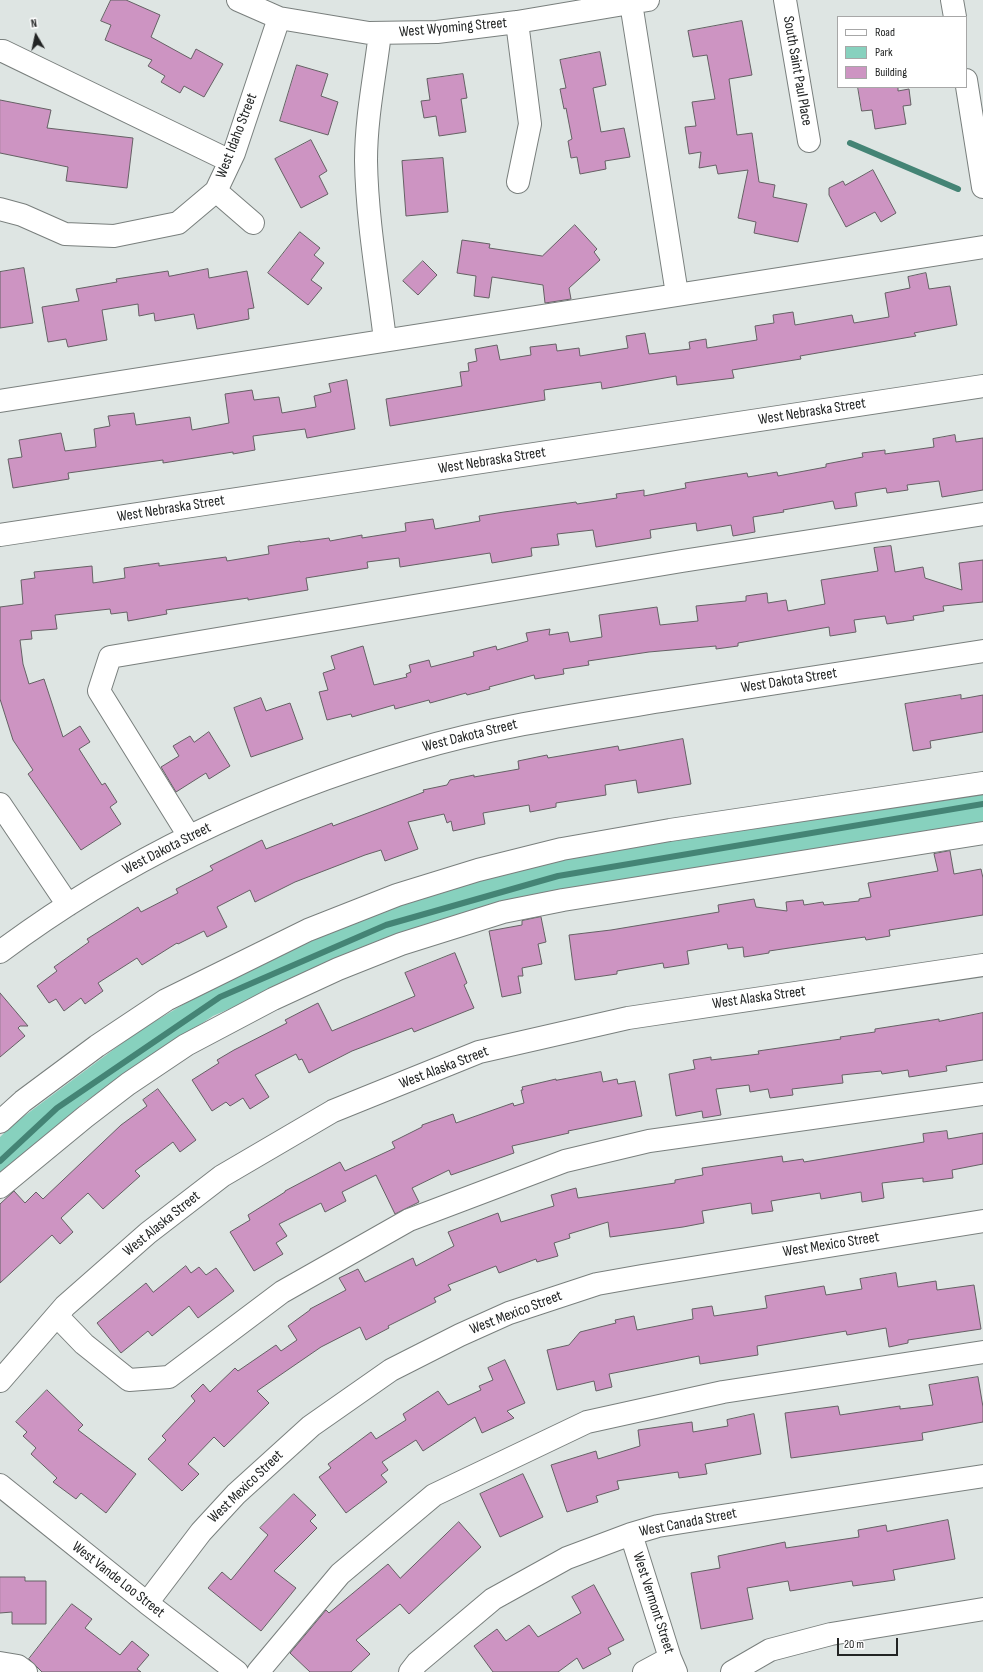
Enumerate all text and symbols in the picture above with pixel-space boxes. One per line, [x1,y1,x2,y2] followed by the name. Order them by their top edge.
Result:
[398,14,508,42] street label: West Wyoming Street
[779,15,815,127] street label: South Saint Paul Place
[16,16,56,56] north arrow
[837,16,967,88] legend
[30,17,38,31] text: N
[875,25,895,40] text: Road
[875,45,893,60] text: Park
[875,65,907,80] text: Building
[213,91,261,181] street label: West Idaho Street
[757,395,867,429] street label: West Nebraska Street
[437,444,547,478] street label: West Nebraska Street
[116,492,226,526] street label: West Nebraska Street
[740,665,838,697] street label: West Dakota Street
[421,716,519,756] street label: West Dakota Street
[120,819,214,879] street label: West Dakota Street
[711,983,807,1013] street label: West Alaska Street
[397,1043,491,1093] street label: West Alaska Street
[120,1187,204,1261] street label: West Alaska Street
[782,1228,880,1262] street label: West Mexico Street
[467,1287,565,1339] street label: West Mexico Street
[205,1447,287,1527] street label: West Mexico Street
[638,1505,738,1541] street label: West Canada Street
[68,1538,168,1622] street label: West Vande Loo Street
[628,1550,678,1656] street label: West Vermont Street
[839,1630,900,1656] scale bar
[844,1637,864,1652] text: 20 m

